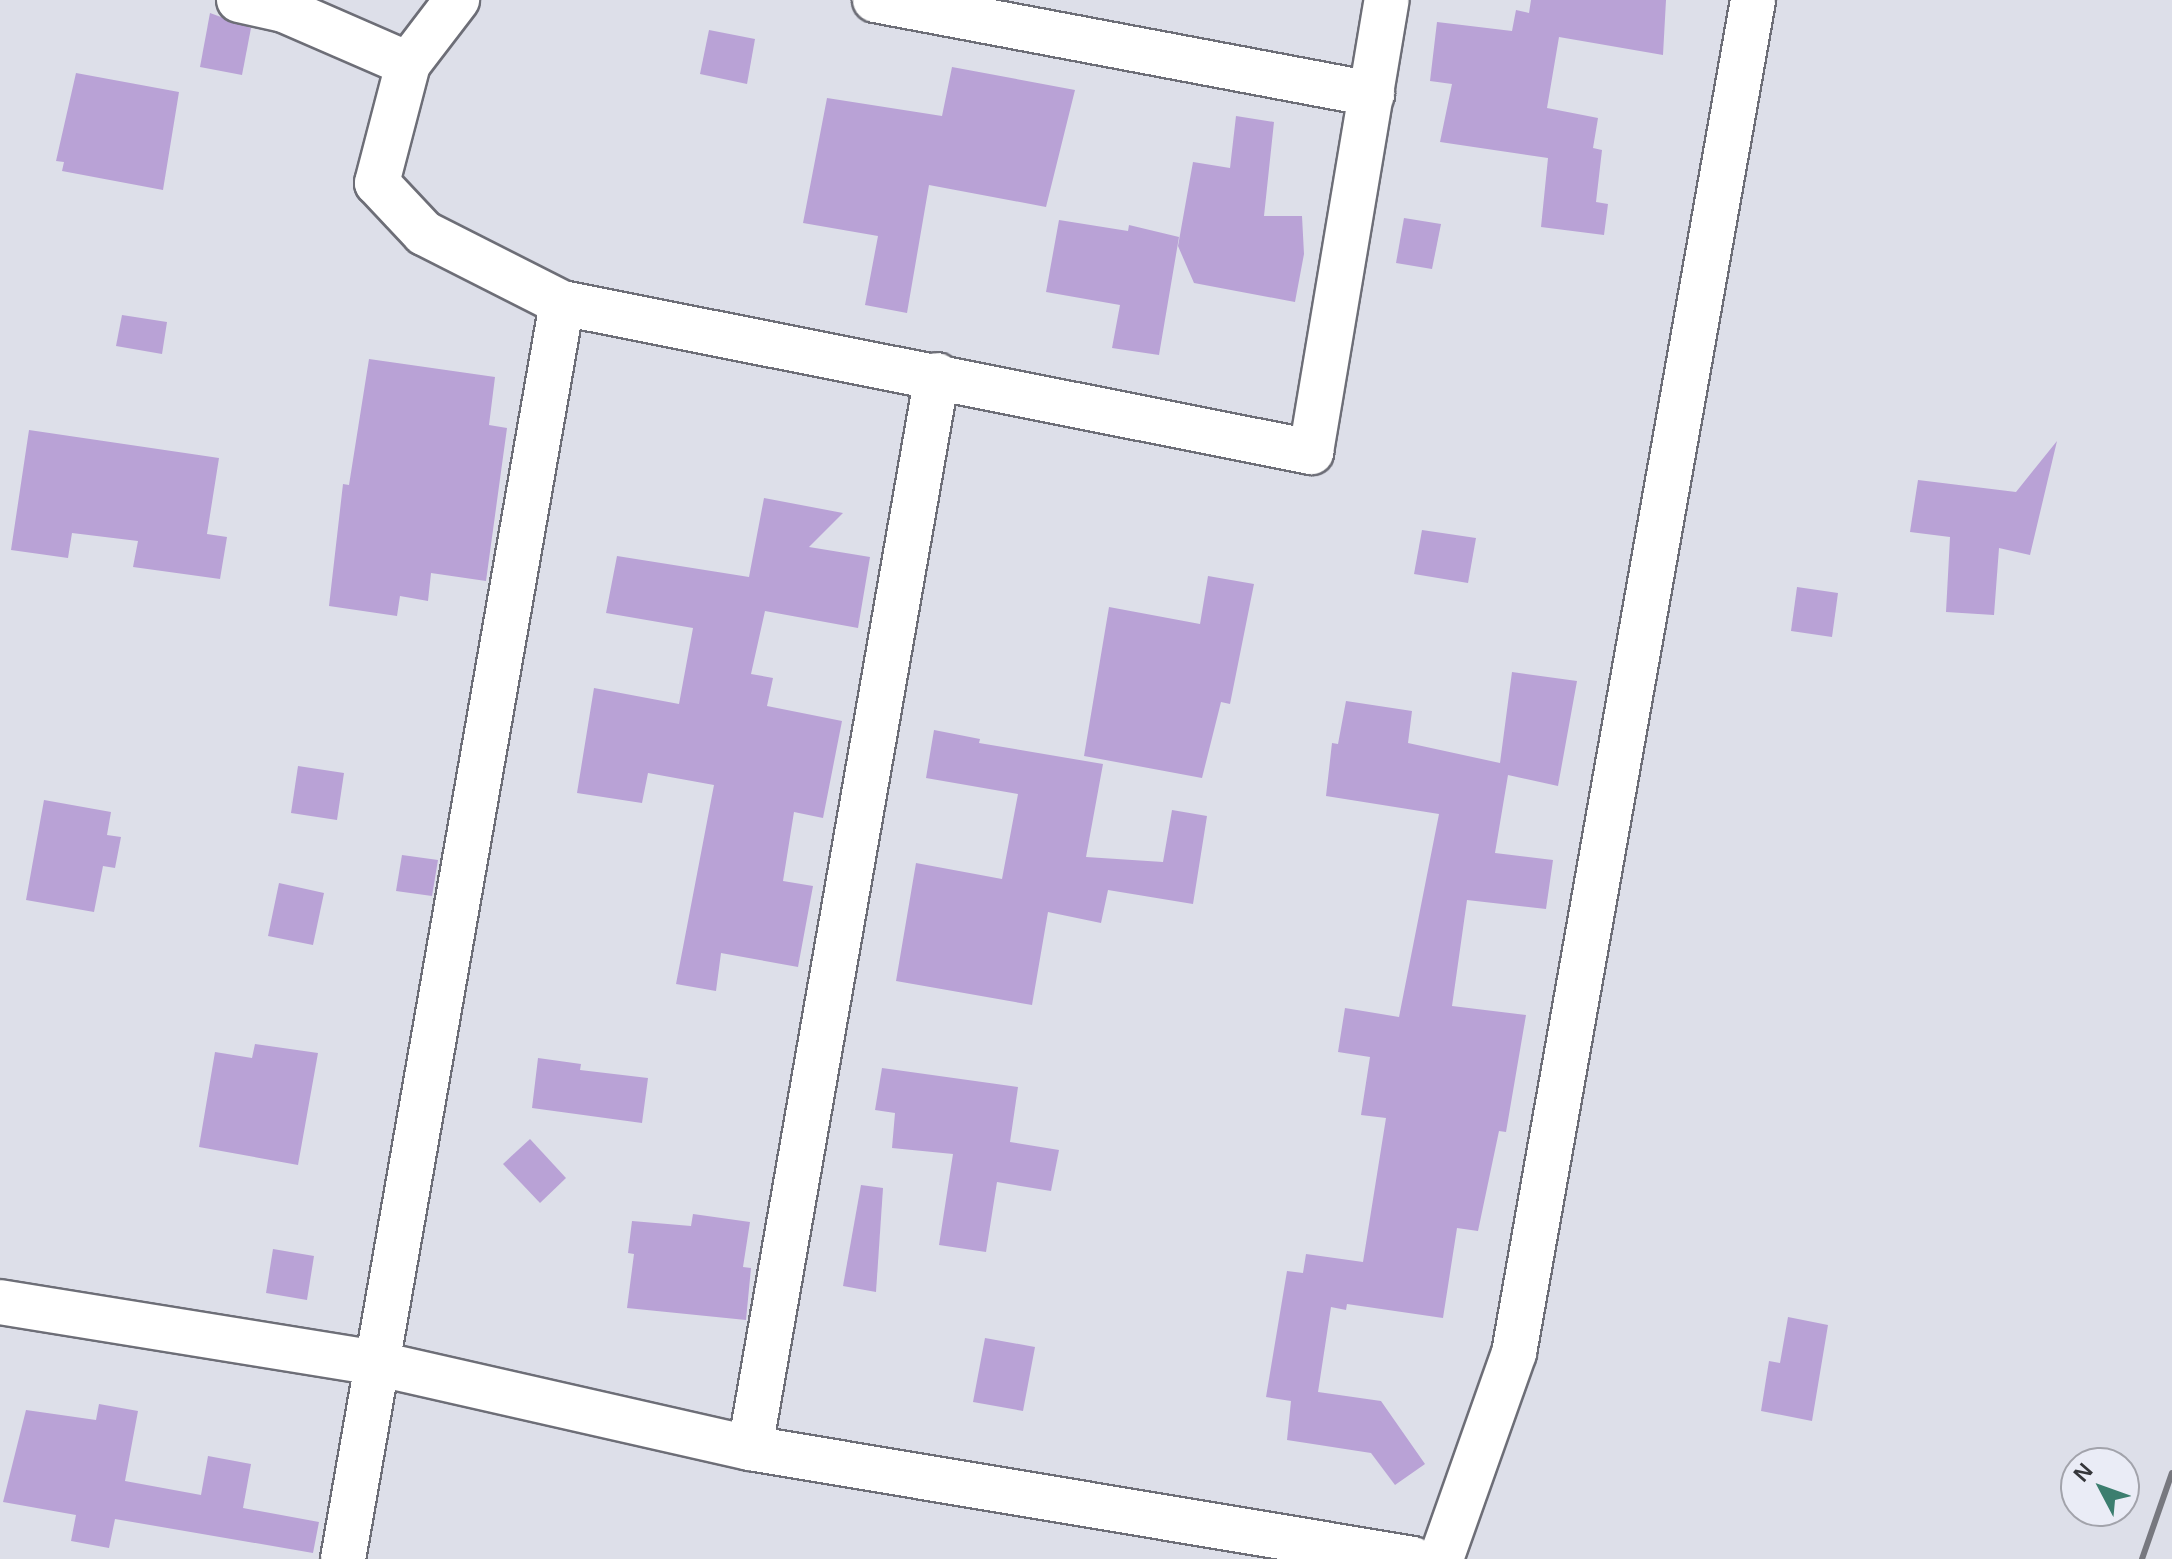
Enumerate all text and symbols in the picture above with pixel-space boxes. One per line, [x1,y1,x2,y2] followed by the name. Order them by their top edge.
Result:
[2060,1447,2140,1527] north arrow
[2068,1458,2098,1486] text: N

